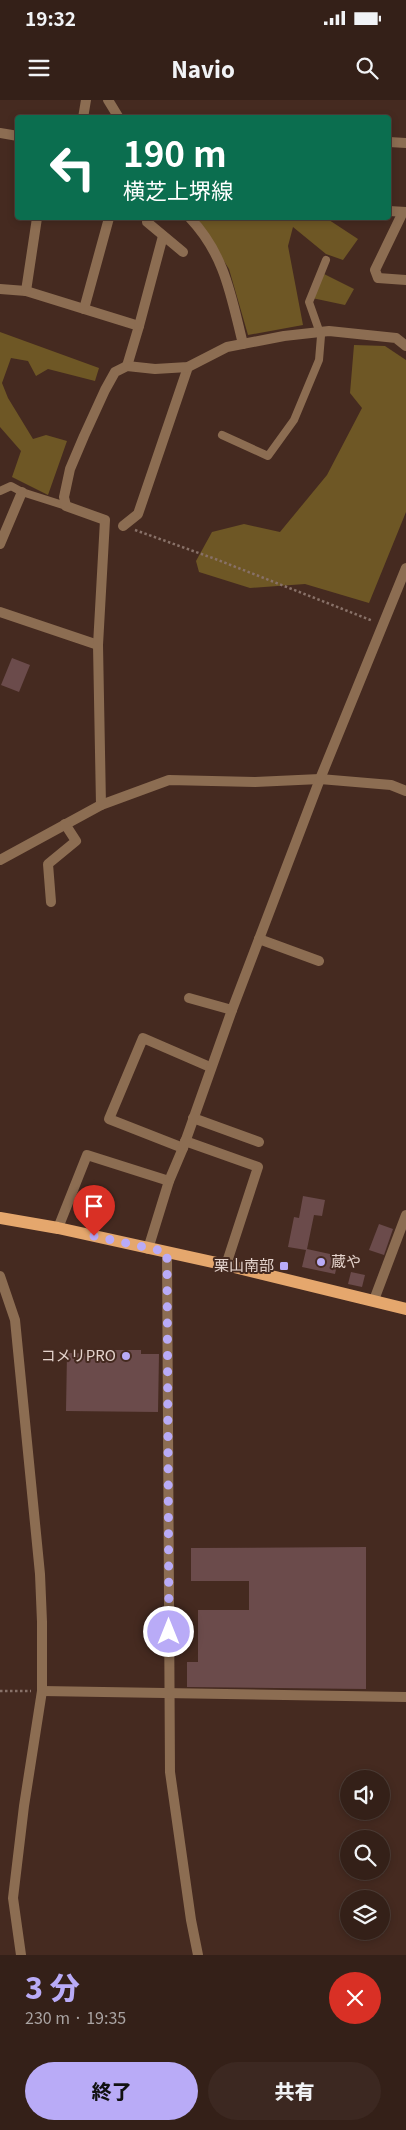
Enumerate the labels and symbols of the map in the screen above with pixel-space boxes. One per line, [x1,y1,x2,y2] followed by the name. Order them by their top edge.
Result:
[73,1185,115,1236] pin
[331,1250,361,1271] place label: 蔵や
[214,1254,274,1275] place label: 栗山南部
[315,1256,327,1268] marker: 蔵や
[278,1260,290,1272] marker: 栗山南部
[41,1344,116,1365] place label: コメリPRO
[120,1350,132,1362] marker: コメリPRO
[142,1605,194,1657] position arrow

